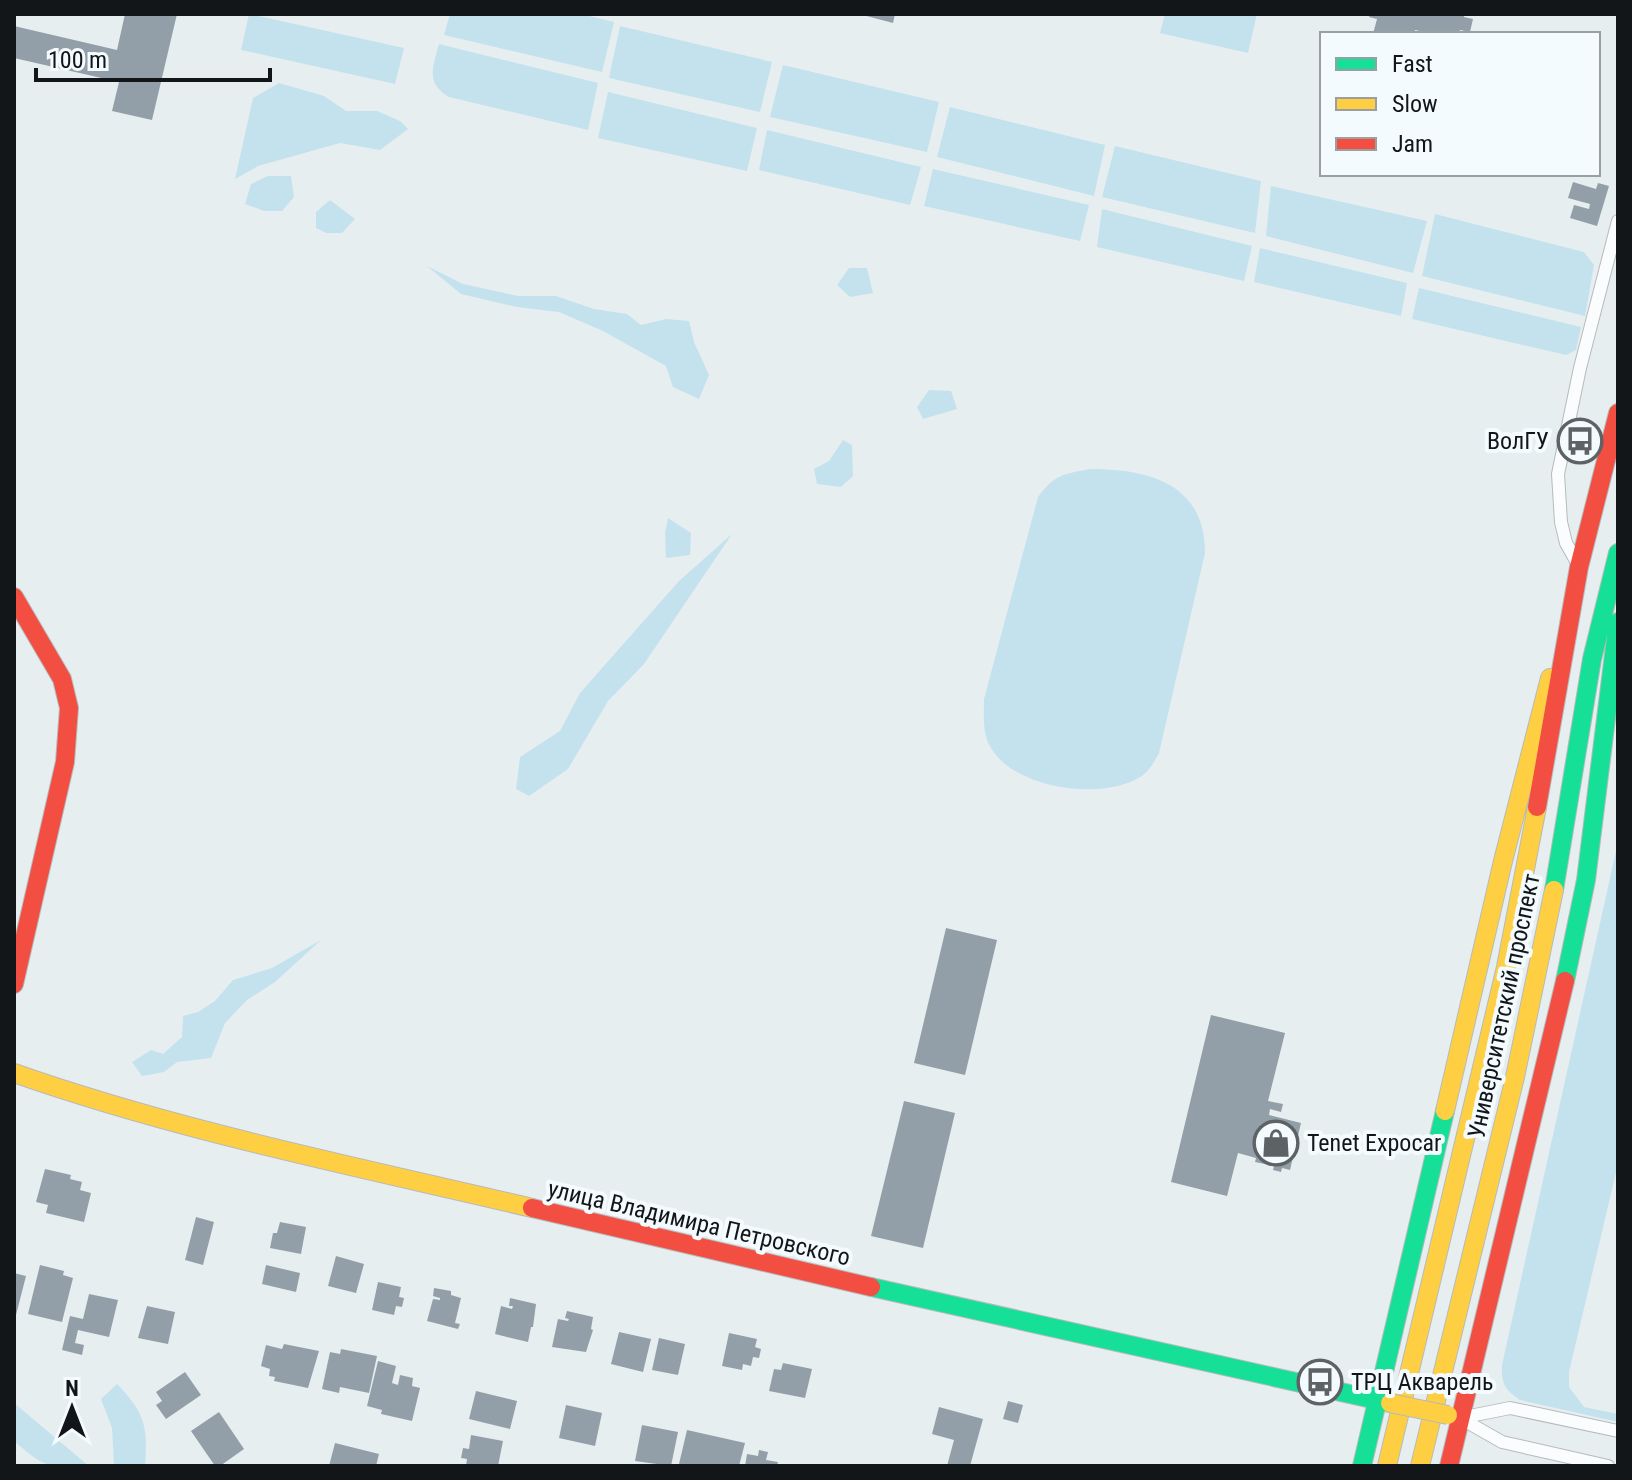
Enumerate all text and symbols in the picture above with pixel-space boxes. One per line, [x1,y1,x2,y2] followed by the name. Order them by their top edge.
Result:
[36,32,270,82] scale bar
[1320,32,1600,176] legend
[48,46,107,74] text: 100 m
[1392,50,1433,78] text: Fast
[1392,90,1438,118] text: Slow
[1392,130,1433,158] text: Jam
[1556,417,1604,465] bus stop icon: ВолГУ
[1487,427,1549,455] place label: ВолГУ
[1462,871,1546,1141] street label: Университетский проспект
[1252,1119,1300,1167] shop icon: Tenet Expocar
[1307,1129,1441,1157] place label: Tenet Expocar
[545,1175,853,1271] street label: улица Владимира Петровского
[1296,1358,1344,1406] bus stop icon: ТРЦ Акварель
[32,1368,112,1448] north arrow
[1351,1368,1493,1396] place label: ТРЦ Акварель
[65,1376,79,1401] text: N

